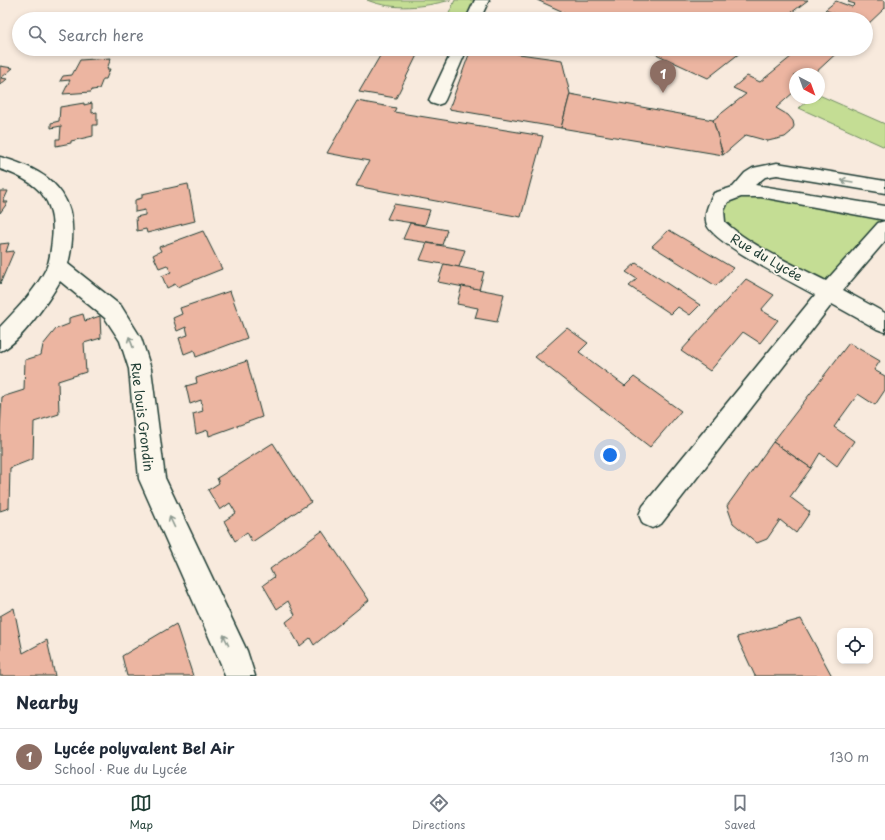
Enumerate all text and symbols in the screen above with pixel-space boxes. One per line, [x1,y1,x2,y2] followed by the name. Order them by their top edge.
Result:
[12,12,873,56] search box
[26,23,48,45] icon: search
[58,23,144,46] text: Search here
[650,60,676,93] pin: 1
[789,68,825,104] north arrow
[840,177,853,185] one-way arrow
[727,229,807,285] street label: Rue du Lycée
[127,336,134,349] one-way arrow
[127,362,159,472] street label: Rue louis Grondin
[600,445,620,465] your location
[167,516,175,528] one-way arrow
[837,628,873,664] map controls
[837,628,873,664] button: locate
[222,634,229,646] one-way arrow
[16,689,78,715] text: Nearby
[54,736,234,759] text: Lycée polyvalent Bel Air
[26,747,32,766] text: 1
[830,747,869,766] text: 130 m
[54,759,187,778] text: School · Rue du Lycée
[129,792,153,833] tab: Map
[412,792,465,833] tab: Directions
[724,792,756,833] tab: Saved

